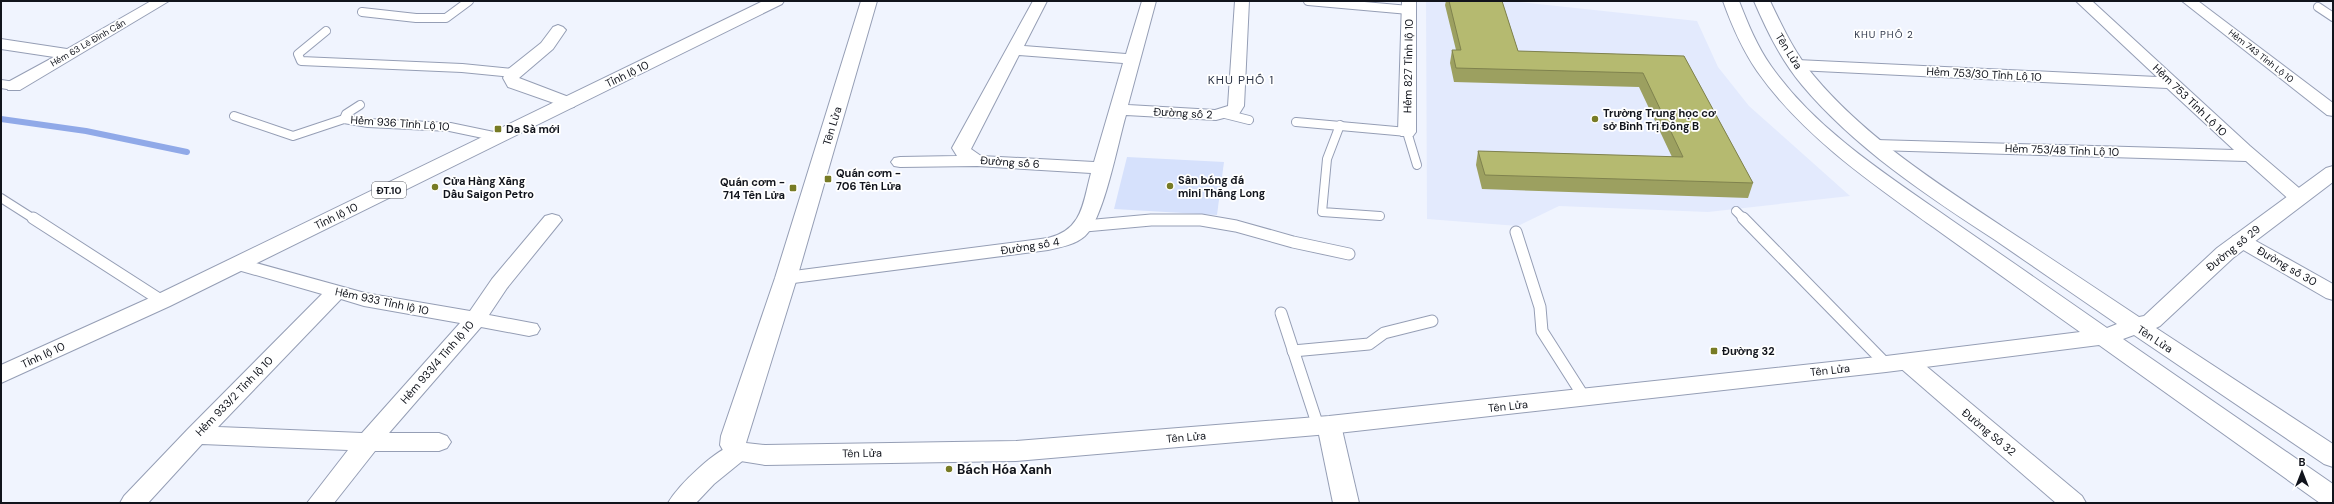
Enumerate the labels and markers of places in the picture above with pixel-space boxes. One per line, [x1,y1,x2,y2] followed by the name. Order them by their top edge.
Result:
[1603,106,1716,133] place label: Trường Trung học cơ sở Bình Trị Đông B
[1590,114,1600,124] marker: Trường Trung học cơ sở Bình Trị Đông B
[506,122,560,136] place label: Da Sà mới
[493,124,503,134] marker: Da Sà mới
[836,166,901,193] place label: Quán cơm - 706 Tên Lửa
[1178,173,1266,200] place label: Sân bóng đá mini Thăng Long
[443,174,534,201] place label: Cửa Hàng Xăng Dầu Saigon Petro
[823,174,833,184] marker: Quán cơm - 706 Tên Lửa
[720,175,785,202] place label: Quán cơm - 714 Tên Lửa
[1165,181,1175,191] marker: Sân bóng đá mini Thăng Long
[430,182,440,192] marker: Cửa Hàng Xăng Dầu Saigon Petro
[788,183,798,193] marker: Quán cơm - 714 Tên Lửa
[1722,344,1775,358] place label: Đường 32
[1709,346,1719,356] marker: Đường 32
[957,461,1052,478] place label: Bách Hóa Xanh
[944,464,954,474] marker: Bách Hóa Xanh

